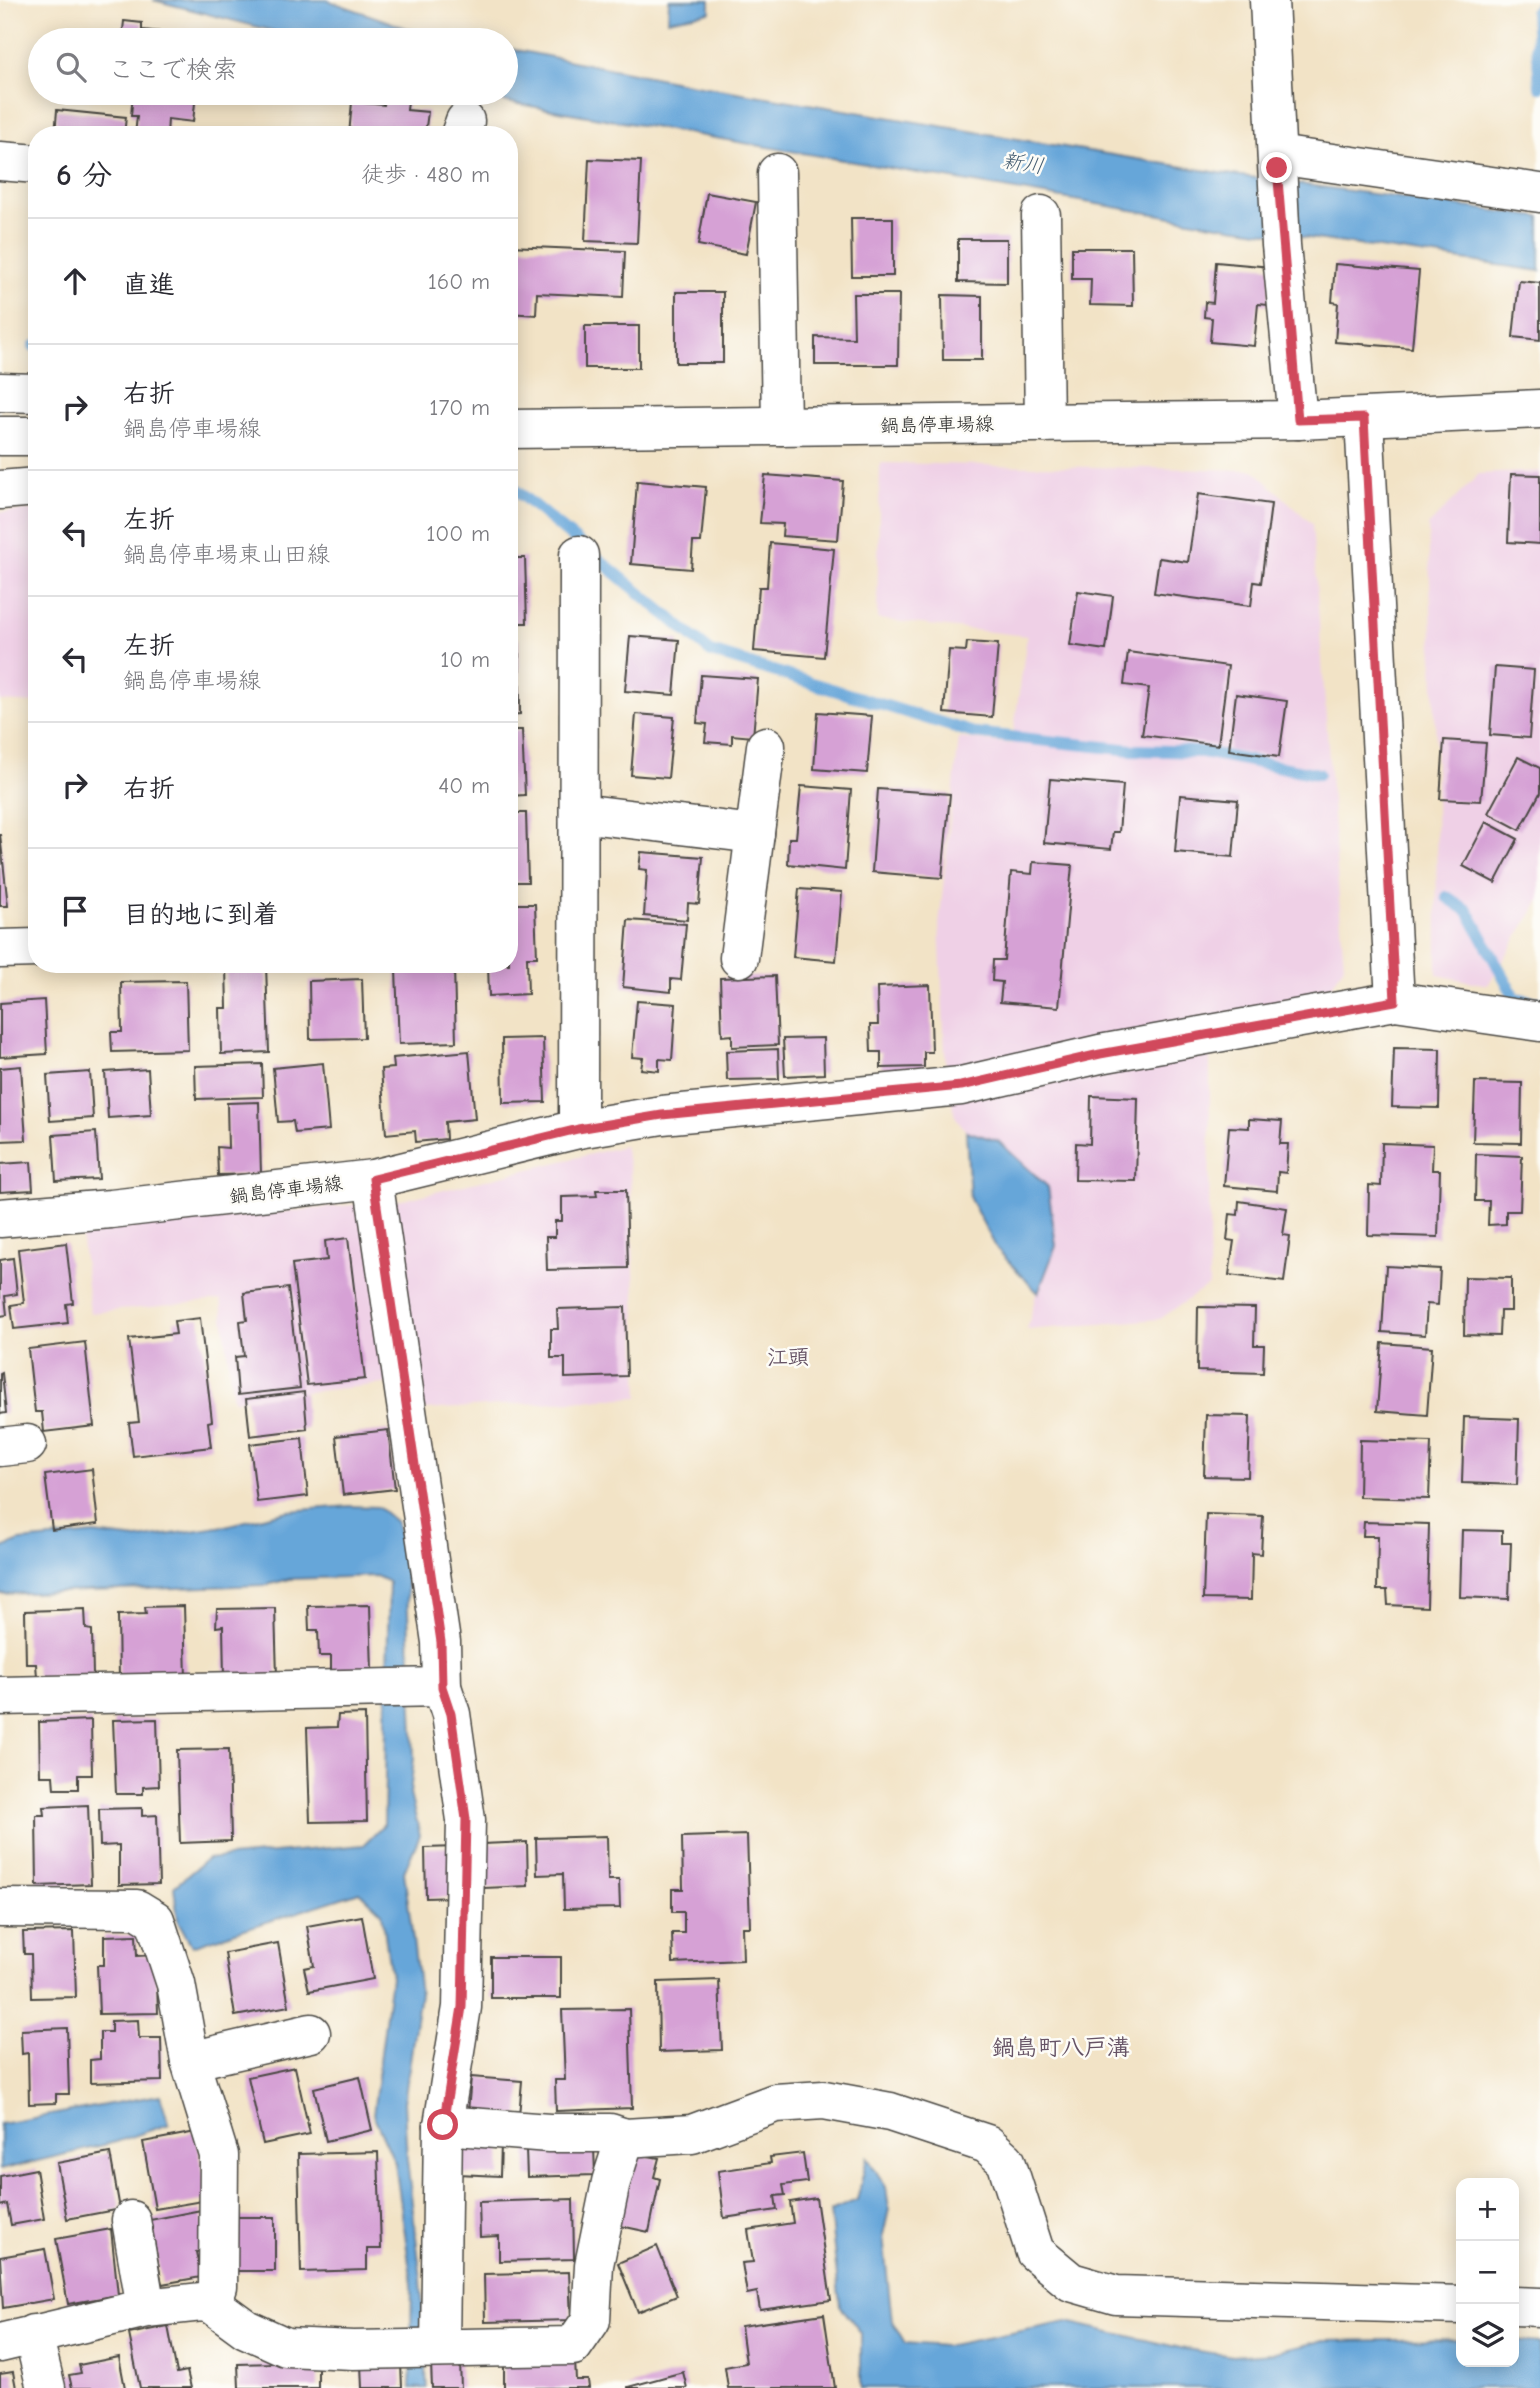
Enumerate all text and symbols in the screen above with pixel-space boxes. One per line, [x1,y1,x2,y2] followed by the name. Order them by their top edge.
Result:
[28,28,518,105] search box
[52,48,90,86] icon: search
[108,55,238,85] text: ここで検索
[1000,148,1046,178] water label: 新川
[1261,152,1292,183] route end
[56,158,112,193] text: 6 分
[361,161,490,188] text: 徒歩 · 480 m
[56,262,94,300] icon: ahead
[428,268,490,295] text: 160 m
[123,270,175,300] text: 直進
[123,379,175,409] text: 右折
[56,388,94,426] icon: right
[429,394,490,421] text: 170 m
[880,413,994,437] street label: 鍋島停車場線
[123,415,261,442] text: 鍋島停車場線
[123,505,175,535] text: 左折
[56,514,94,552] icon: left
[426,520,490,547] text: 100 m
[123,541,330,568] text: 鍋島停車場東山田線
[123,631,175,661] text: 左折
[56,640,94,678] icon: left
[440,646,490,673] text: 10 m
[123,667,261,694] text: 鍋島停車場線
[56,766,94,804] icon: right
[438,772,490,799] text: 40 m
[123,774,175,804] text: 右折
[56,892,94,930] icon: arrive
[123,900,279,930] text: 目的地に到着
[228,1172,344,1208] street label: 鍋島停車場線
[767,1345,809,1369] district label: 江頭
[992,2034,1130,2061] district label: 鍋島町八戸溝
[427,2109,458,2140] route start
[1456,2178,1519,2367] map controls
[1456,2178,1519,2241] button: +
[1456,2241,1519,2304] button: −
[1456,2304,1519,2367] button: layers

